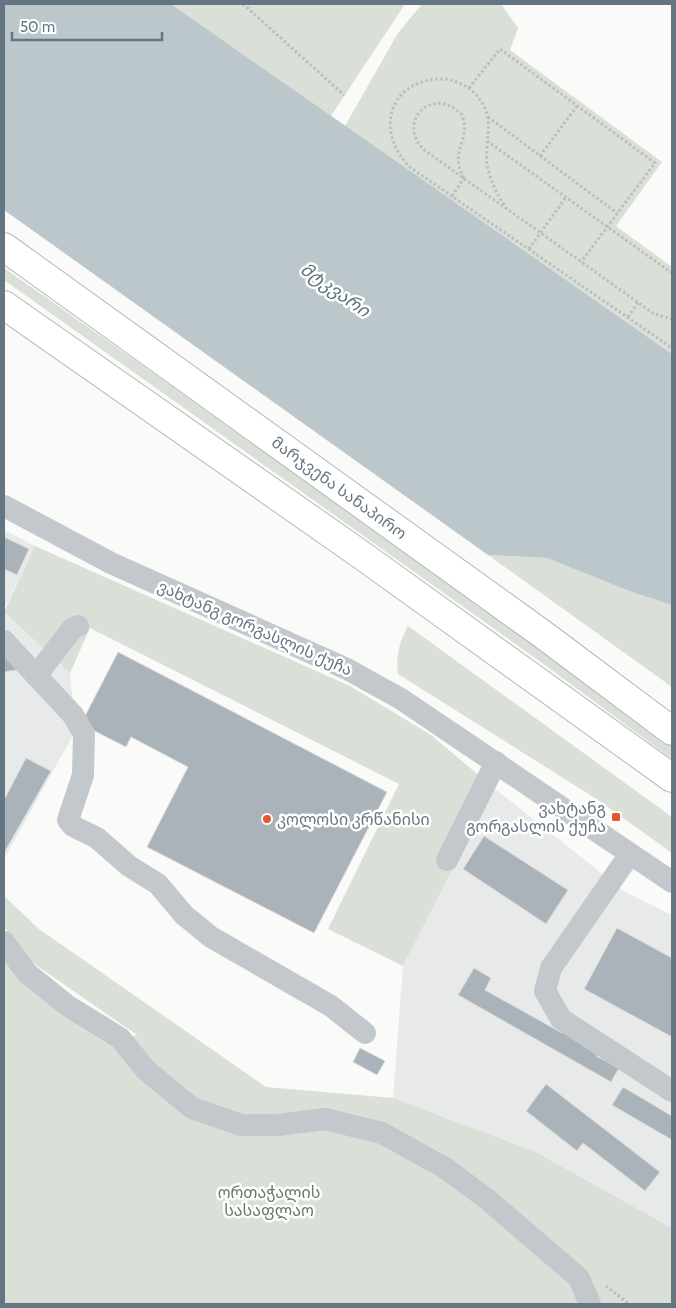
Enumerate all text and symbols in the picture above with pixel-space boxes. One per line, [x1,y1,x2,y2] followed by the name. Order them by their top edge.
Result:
[12,10,162,42] scale bar
[20,18,55,36] text: 50 m
[296,258,374,322] water label: მტკვარი
[268,433,410,543] street label: მარჯვენა სანაპირო
[154,576,355,680] street label: ვახტანგ გორგასლის ქუჩა
[466,799,606,837] place label: ვახტანგ გორგასლის ქუჩა
[277,810,430,830] place label: კოლოსი კრწანისი
[610,811,622,823] marker: ვახტანგ გორგასლის ქუჩა
[261,813,273,825] marker: კოლოსი კრწანისი
[218,1183,320,1221] park label: ორთაჭალის სასაფლაო

